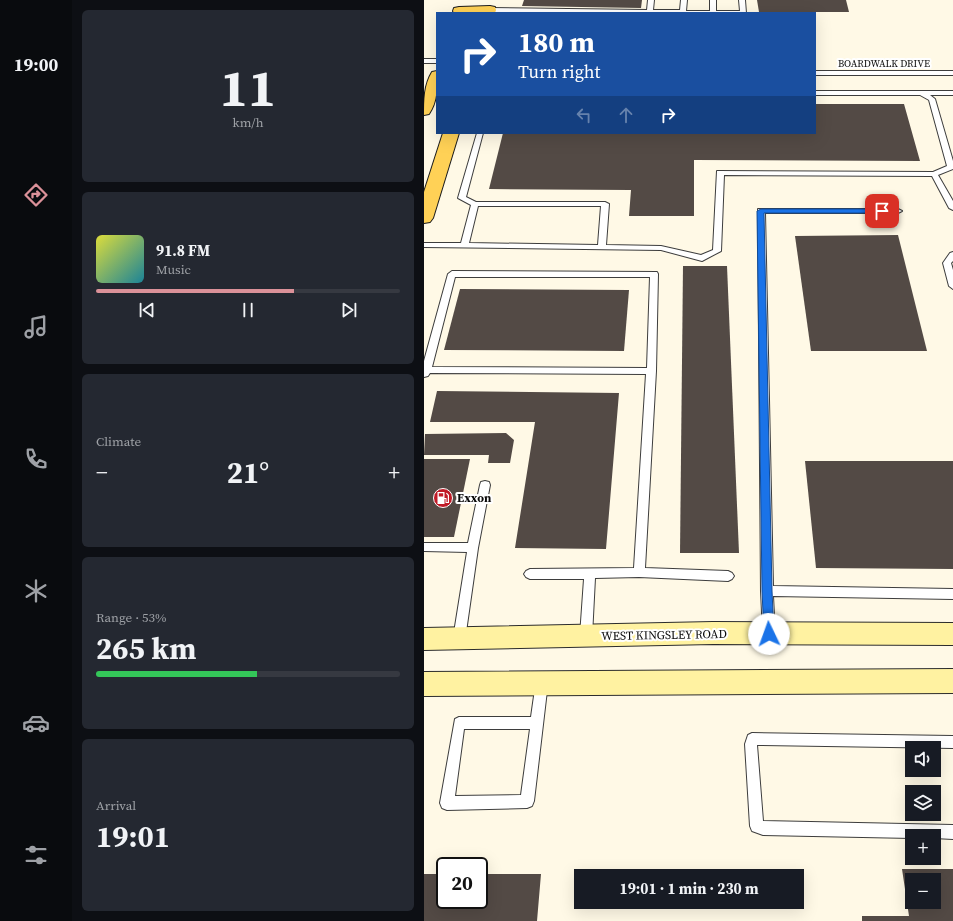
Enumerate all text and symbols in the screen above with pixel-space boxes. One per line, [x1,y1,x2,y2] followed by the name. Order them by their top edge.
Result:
[518,23,595,61] text: 180 m
[452,28,504,80] icon: right
[14,52,58,77] text: 19:00
[220,52,276,123] text: 11
[838,57,930,70] street label: BOARDWALK DRIVE
[518,59,600,84] text: Turn right
[573,104,595,126] icon: left
[615,104,637,126] icon: ahead
[657,104,679,126] icon: right
[233,114,263,131] text: km/h
[22,181,50,209] icon: directions
[865,194,899,228] pin
[871,200,893,222] icon: arrive
[156,240,210,261] text: 91.8 FM
[156,261,191,278] text: Music
[136,299,158,321] icon: previous
[237,299,259,321] icon: pause
[338,299,360,321] icon: next
[22,313,50,341] icon: music
[96,433,141,450] text: Climate
[22,445,50,473] icon: phone
[227,452,269,493] text: 21°
[96,457,108,487] text: −
[388,457,400,487] text: +
[432,487,454,509] fuel station icon: Exxon
[457,490,492,506] place label: Exxon
[22,577,50,605] icon: climate
[96,609,167,626] text: Range · 53%
[748,613,790,655] position arrow
[601,626,727,644] street label: WEST KINGSLEY ROAD
[96,628,196,669] text: 265 km
[22,709,50,737] icon: car
[905,741,941,909] map controls
[905,741,941,777] button: sound
[905,785,941,821] button: layers
[96,797,136,814] text: Arrival
[96,816,170,857] text: 19:01
[905,829,941,865] button: +
[22,841,50,869] icon: filters
[436,857,488,909] speed limit sign: 20
[905,873,941,909] button: −
[620,878,759,899] text: 19:01 · 1 min · 230 m

